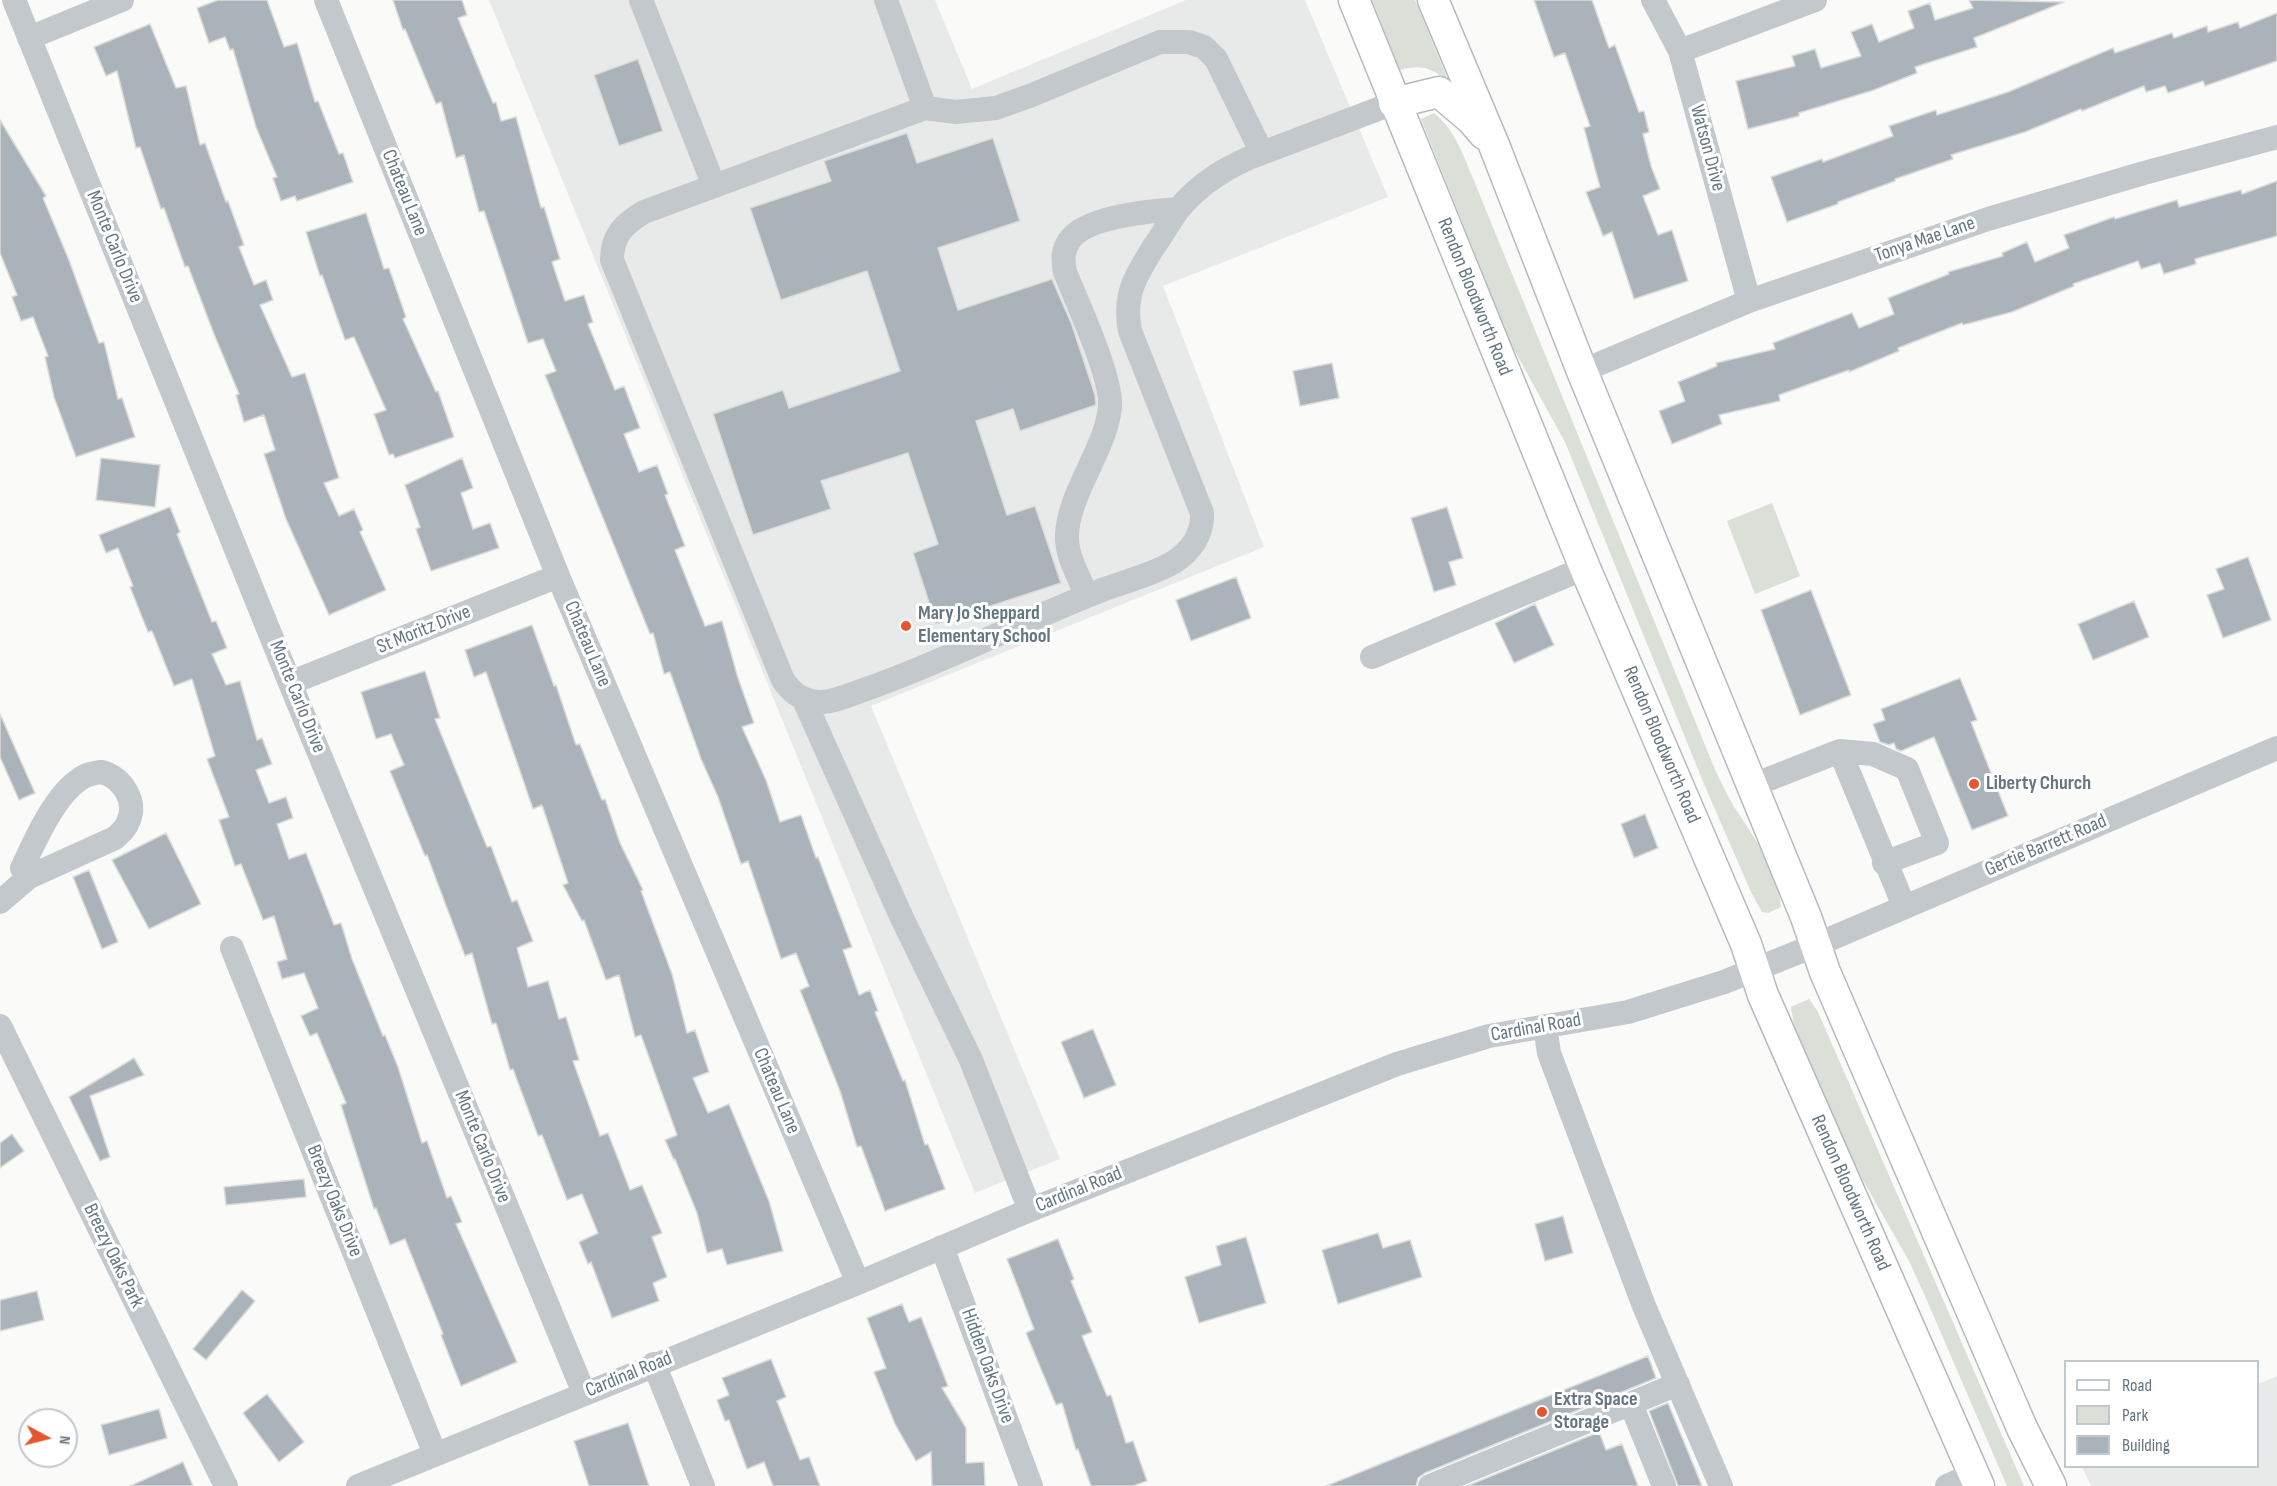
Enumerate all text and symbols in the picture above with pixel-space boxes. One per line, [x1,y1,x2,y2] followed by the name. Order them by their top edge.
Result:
[1684,102,1730,194] street label: Watson Drive
[376,146,432,240] street label: Chateau Lane
[81,187,147,307] street label: Monte Carlo Drive
[1872,212,1978,268] street label: Tonya Mae Lane
[1431,215,1517,379] street label: Rendon Bloodworth Road
[558,597,616,691] street label: Chateau Lane
[374,600,474,660] street label: St Moritz Drive
[918,602,1051,649] place label: Mary Jo Sheppard Elementary School
[899,619,913,633] marker: Mary Jo Sheppard Elementary School
[264,637,330,757] street label: Monte Carlo Drive
[1617,663,1705,827] street label: Rendon Bloodworth Road
[1986,772,2091,796] place label: Liberty Church
[1967,777,1981,791] marker: Liberty Church
[1982,810,2110,882] street label: Gertie Barrett Road
[1489,1008,1583,1048] street label: Cardinal Road
[747,1044,805,1138] street label: Chateau Lane
[449,1087,515,1207] street label: Monte Carlo Drive
[1805,1111,1895,1275] street label: Rendon Bloodworth Road
[301,1142,367,1260] street label: Breezy Oaks Drive
[1032,1162,1126,1218] street label: Cardinal Road
[77,1200,149,1312] street label: Breezy Oaks Park
[955,1305,1019,1427] street label: Hidden Oaks Drive
[582,1347,676,1403] street label: Cardinal Road
[2064,1360,2259,1468] legend
[2122,1375,2152,1396] text: Road
[1554,1388,1638,1435] place label: Extra Space Storage
[1535,1405,1549,1419] marker: Extra Space Storage
[2122,1405,2148,1426] text: Park
[18,1408,78,1468] north arrow
[54,1435,74,1445] text: N
[2122,1435,2170,1456] text: Building

